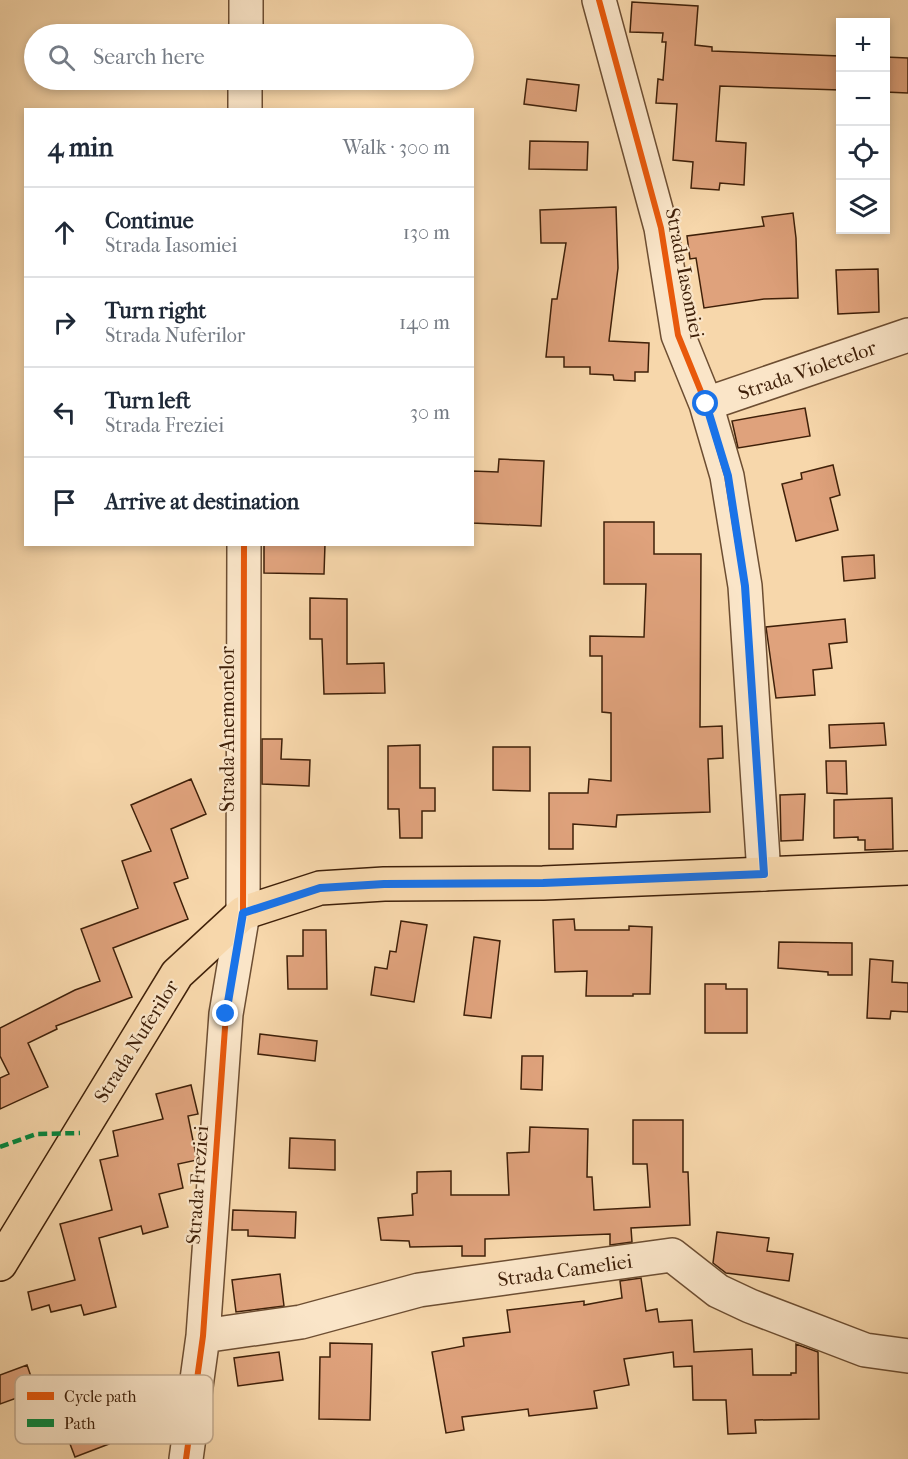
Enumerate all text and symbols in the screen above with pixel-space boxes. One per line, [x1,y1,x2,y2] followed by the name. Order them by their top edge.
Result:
[836,18,890,234] map controls
[836,18,890,72] button: +
[24,24,474,90] search box
[45,41,78,74] icon: search
[93,44,205,70] text: Search here
[836,72,890,126] button: −
[836,126,890,180] button: locate
[48,132,113,163] text: 4 min
[343,136,450,159] text: Walk · 300 m
[836,180,890,234] button: layers
[661,206,708,340] street label: Strada Iasomiei
[105,208,194,234] text: Continue
[48,216,81,249] icon: ahead
[403,221,450,244] text: 130 m
[105,234,237,257] text: Strada Iasomiei
[105,298,206,324] text: Turn right
[48,306,81,339] icon: right
[399,311,450,334] text: 140 m
[105,324,245,347] text: Strada Nuferilor
[735,336,880,405] street label: Strada Violetelor
[105,388,191,414] text: Turn left
[692,390,718,416] route start
[48,396,81,429] icon: left
[410,401,450,424] text: 30 m
[105,414,224,437] text: Strada Freziei
[48,486,81,519] icon: arrive
[105,489,299,515] text: Arrive at destination
[216,646,239,812] street label: Strada Anemonelor
[90,975,184,1107] street label: Strada Nuferilor
[212,1000,238,1026] route end
[182,1125,213,1245] street label: Strada Freziei
[496,1250,634,1291] street label: Strada Cameliei
[15,1375,213,1444] legend
[64,1387,136,1406] text: Cycle path
[64,1414,96,1433] text: Path

